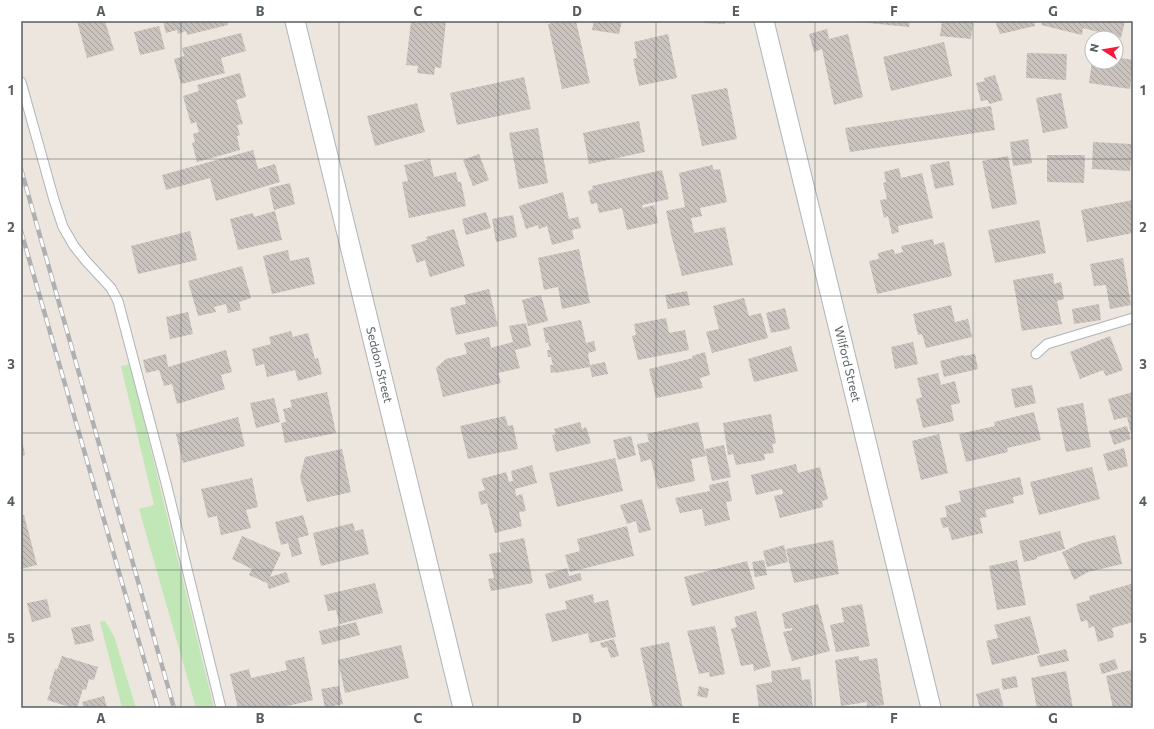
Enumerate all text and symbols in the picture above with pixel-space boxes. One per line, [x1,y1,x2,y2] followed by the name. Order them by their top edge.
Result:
[96,3,106,19] text: A
[256,3,265,19] text: B
[414,3,423,19] text: C
[572,3,582,19] text: D
[732,3,740,19] text: E
[890,3,898,19] text: F
[1048,3,1058,19] text: G
[1084,30,1124,70] north arrow
[1087,42,1101,53] text: N
[8,82,14,98] text: 1
[1140,82,1146,98] text: 1
[7,219,15,235] text: 2
[1139,219,1147,235] text: 2
[832,324,864,403] street label: Wilford Street
[364,325,396,404] street label: Seddon Street
[7,356,15,372] text: 3
[1139,356,1147,372] text: 3
[7,493,15,509] text: 4
[1139,493,1147,509] text: 4
[7,630,15,646] text: 5
[1139,630,1147,646] text: 5
[96,710,106,726] text: A
[256,710,265,726] text: B
[414,710,423,726] text: C
[572,710,582,726] text: D
[732,710,740,726] text: E
[890,710,898,726] text: F
[1048,710,1058,726] text: G

